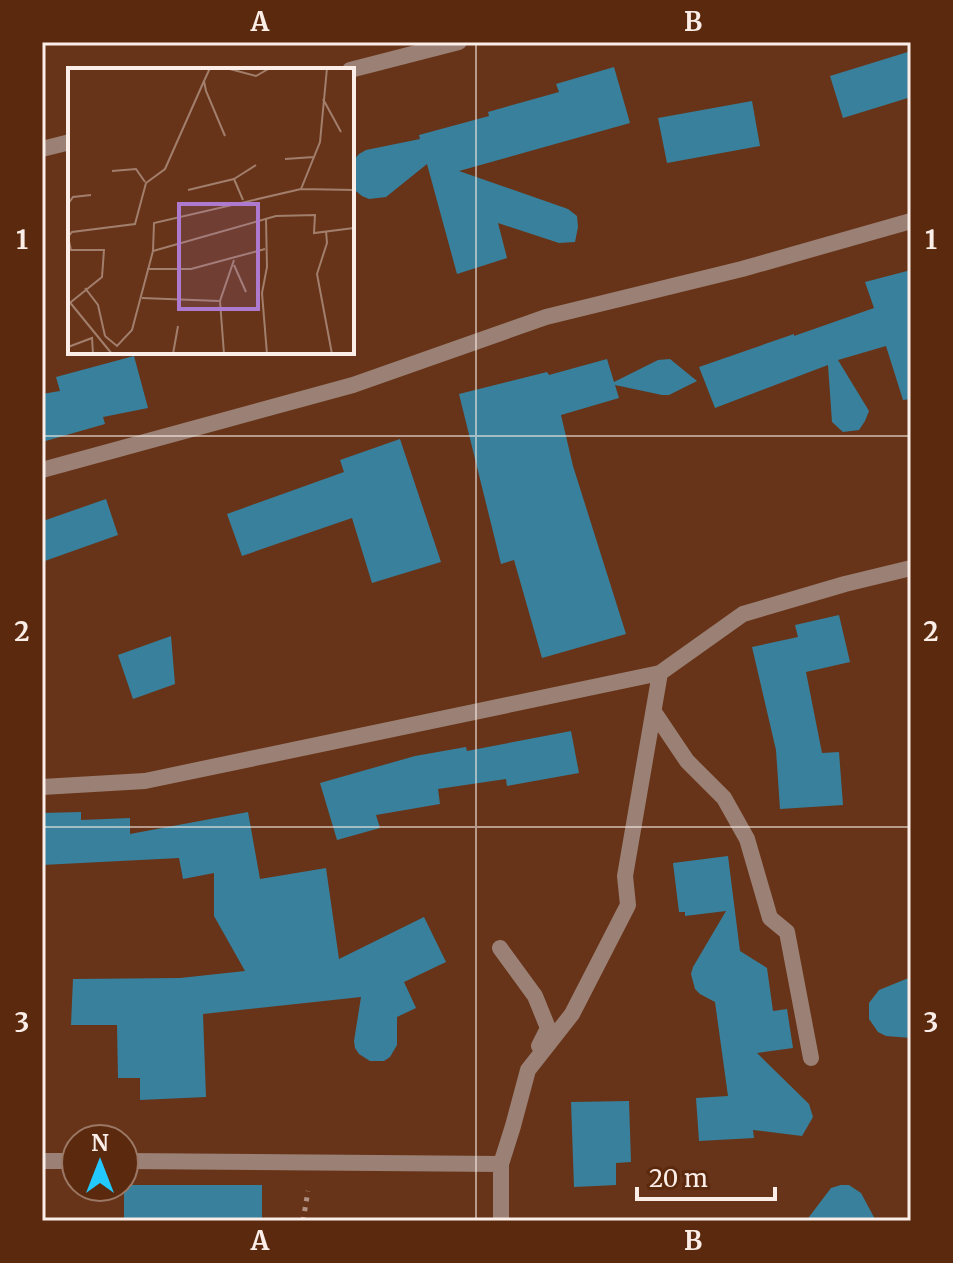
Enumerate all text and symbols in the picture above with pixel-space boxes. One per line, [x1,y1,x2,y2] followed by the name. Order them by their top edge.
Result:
[250,5,270,38] text: A
[684,5,702,38] text: B
[68,68,354,354] inset map
[16,223,28,256] text: 1
[925,223,937,256] text: 1
[14,615,30,648] text: 2
[923,615,939,648] text: 2
[15,1006,29,1039] text: 3
[924,1006,938,1039] text: 3
[60,1123,140,1203] north arrow
[91,1129,109,1157] text: N
[637,1151,775,1201] scale bar
[649,1163,708,1194] text: 20 m
[250,1224,270,1257] text: A
[684,1224,702,1257] text: B

